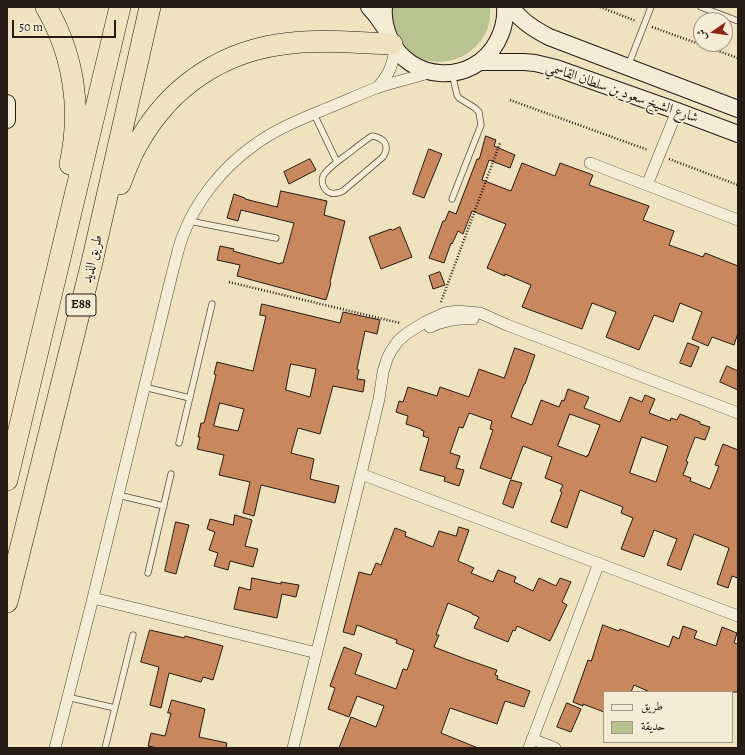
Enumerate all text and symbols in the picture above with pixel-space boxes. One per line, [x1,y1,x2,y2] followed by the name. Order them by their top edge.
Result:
[14,12,118,38] scale bar
[693,12,733,52] north arrow
[19,19,43,35] text: 50 m
[693,28,710,42] text: ش
[544,59,700,127] street label: شارع الشيخ سعود بن سلطان القاسمي
[79,233,107,285] street label: طريق الذيد
[66,294,96,316] road number: E88
[603,691,733,743] legend
[641,698,663,714] text: طريق
[641,718,665,734] text: حديقة

